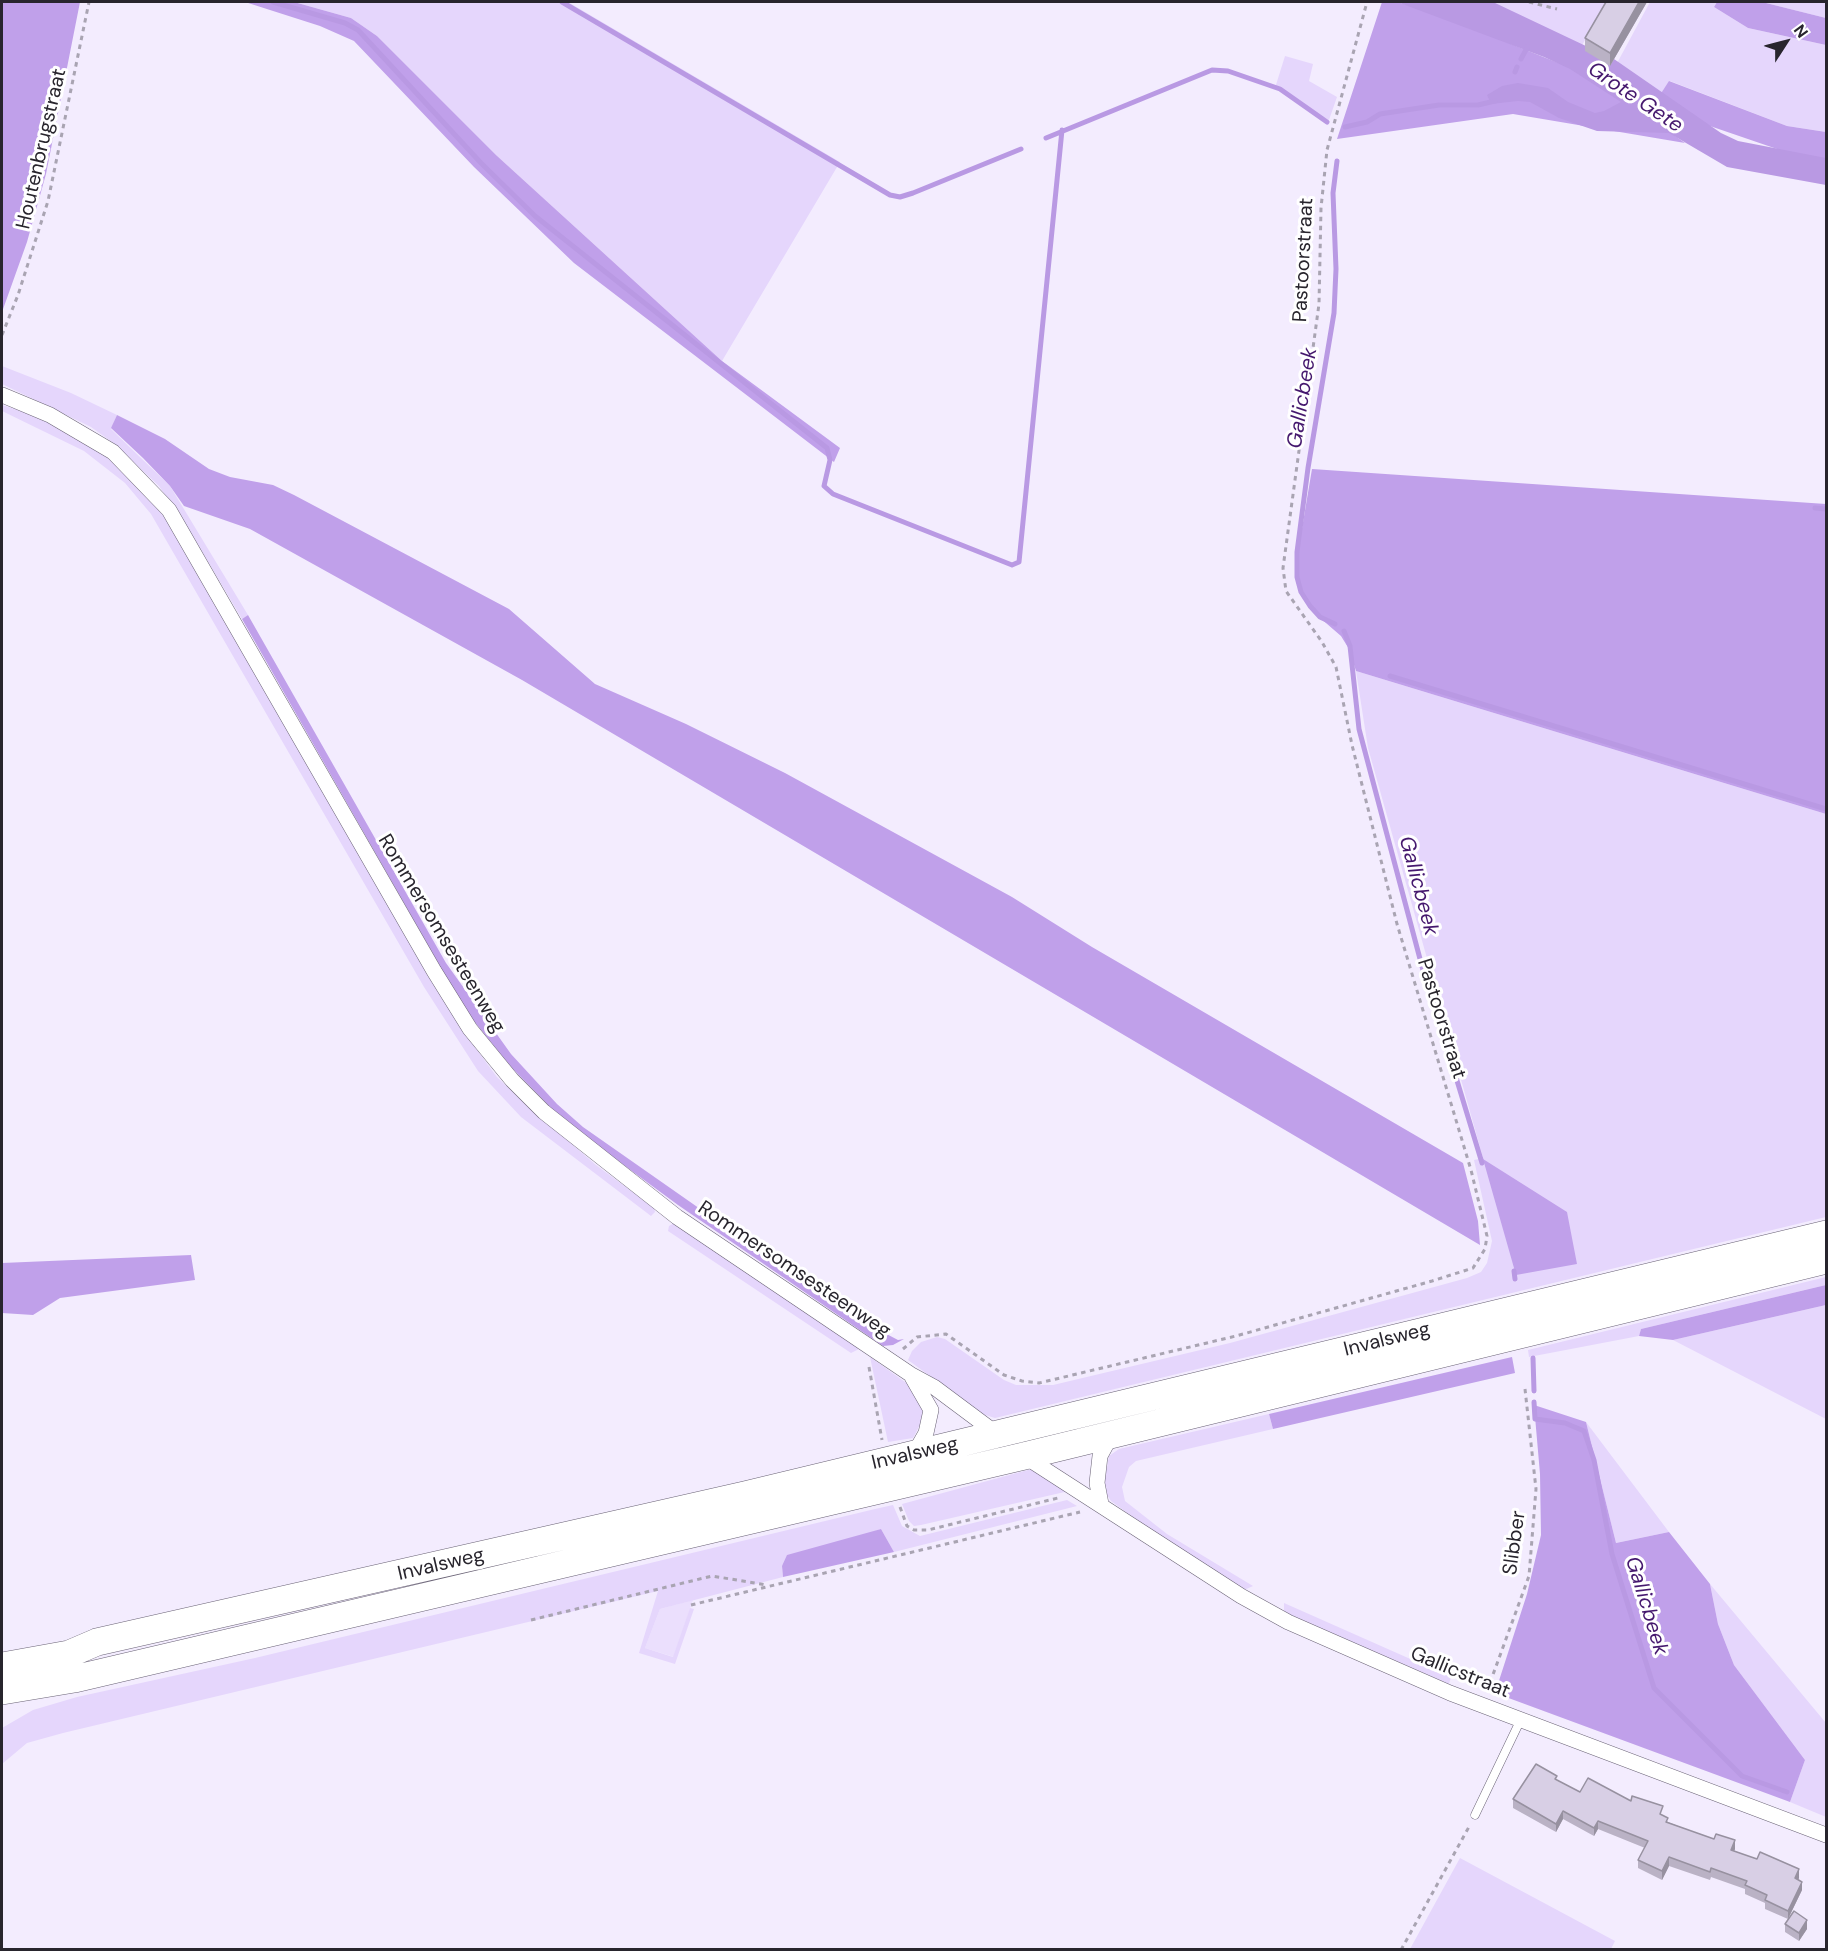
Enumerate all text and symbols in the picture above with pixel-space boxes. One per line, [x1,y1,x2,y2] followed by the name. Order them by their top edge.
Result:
[1756,12,1816,72] north arrow
[1789,20,1813,42] text: N
[1583,57,1687,139] water label: Grote Gete
[12,66,72,232] street label: Houtenbrugstraat
[1289,197,1319,323] street label: Pastoorstraat
[1283,346,1323,450] water label: Gallicbeek
[372,830,510,1038] street label: Rommersomsesteenweg
[1393,834,1443,938] water label: Gallicbeek
[1411,956,1471,1082] street label: Pastoorstraat
[693,1196,895,1344] street label: Rommersomsesteenweg
[1341,1318,1433,1362] street label: Invalsweg
[869,1432,961,1476] street label: Invalsweg
[1499,1509,1531,1577] street label: Slibber
[395,1543,487,1587] street label: Invalsweg
[1619,1554,1673,1658] water label: Gallicbeek
[1407,1642,1513,1704] street label: Gallicstraat

